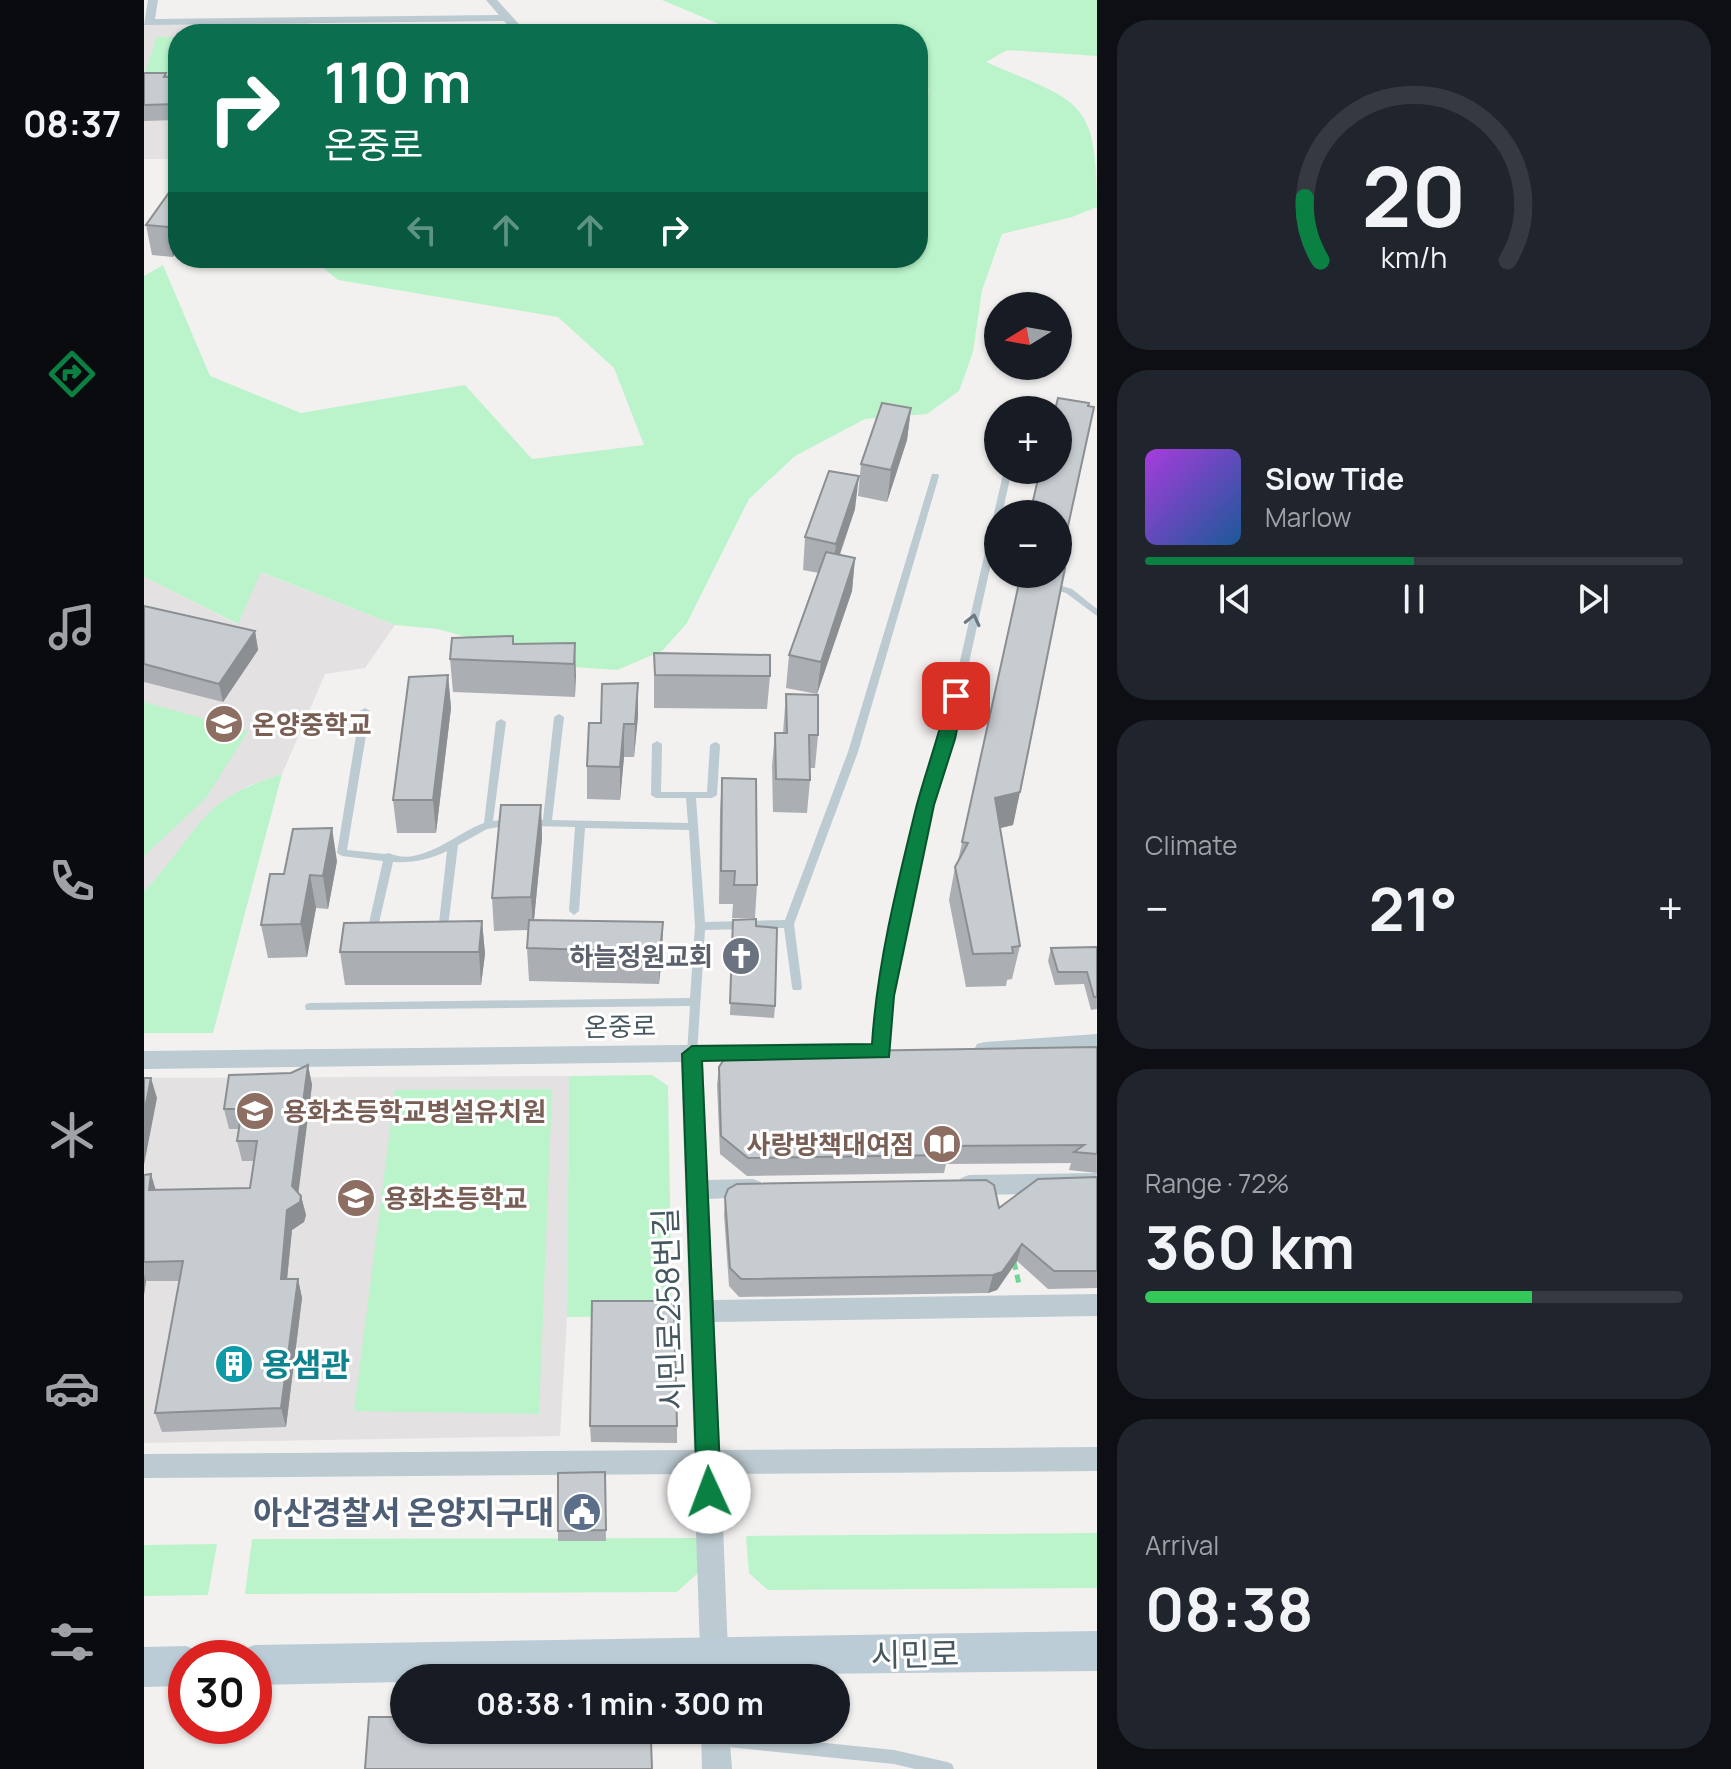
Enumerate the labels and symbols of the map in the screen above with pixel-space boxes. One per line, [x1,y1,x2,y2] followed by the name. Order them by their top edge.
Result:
[984,292,1072,380] north arrow
[964,613,981,627] one-way arrow
[922,662,990,730] pin
[203,703,245,745] school or university icon: 온양중학교
[252,706,372,742] place label: 온양중학교
[720,935,762,977] church icon: 하늘정원교회
[569,938,713,974] place label: 하늘정원교회
[584,1007,656,1045] street label: 온중로
[234,1090,276,1132] school or university icon: 용화초등학교병설유치원
[283,1093,546,1129] place label: 용화초등학교병설유치원
[921,1123,963,1165] library icon: 사랑방책대여점
[747,1126,914,1162] place label: 사랑방책대여점
[335,1177,377,1219] school or university icon: 용화초등학교
[384,1180,528,1216] place label: 용화초등학교
[642,1207,694,1411] street label: 시민로258번길
[262,1342,350,1386] place label: 용샘관
[213,1343,255,1385] building icon: 용샘관
[667,1450,751,1534] position arrow
[253,1490,554,1534] place label: 아산경찰서 온양지구대
[561,1491,603,1533] public building icon: 아산경찰서 온양지구대
[870,1631,960,1677] street label: 시민로
[168,1640,272,1744] speed limit sign: 30

